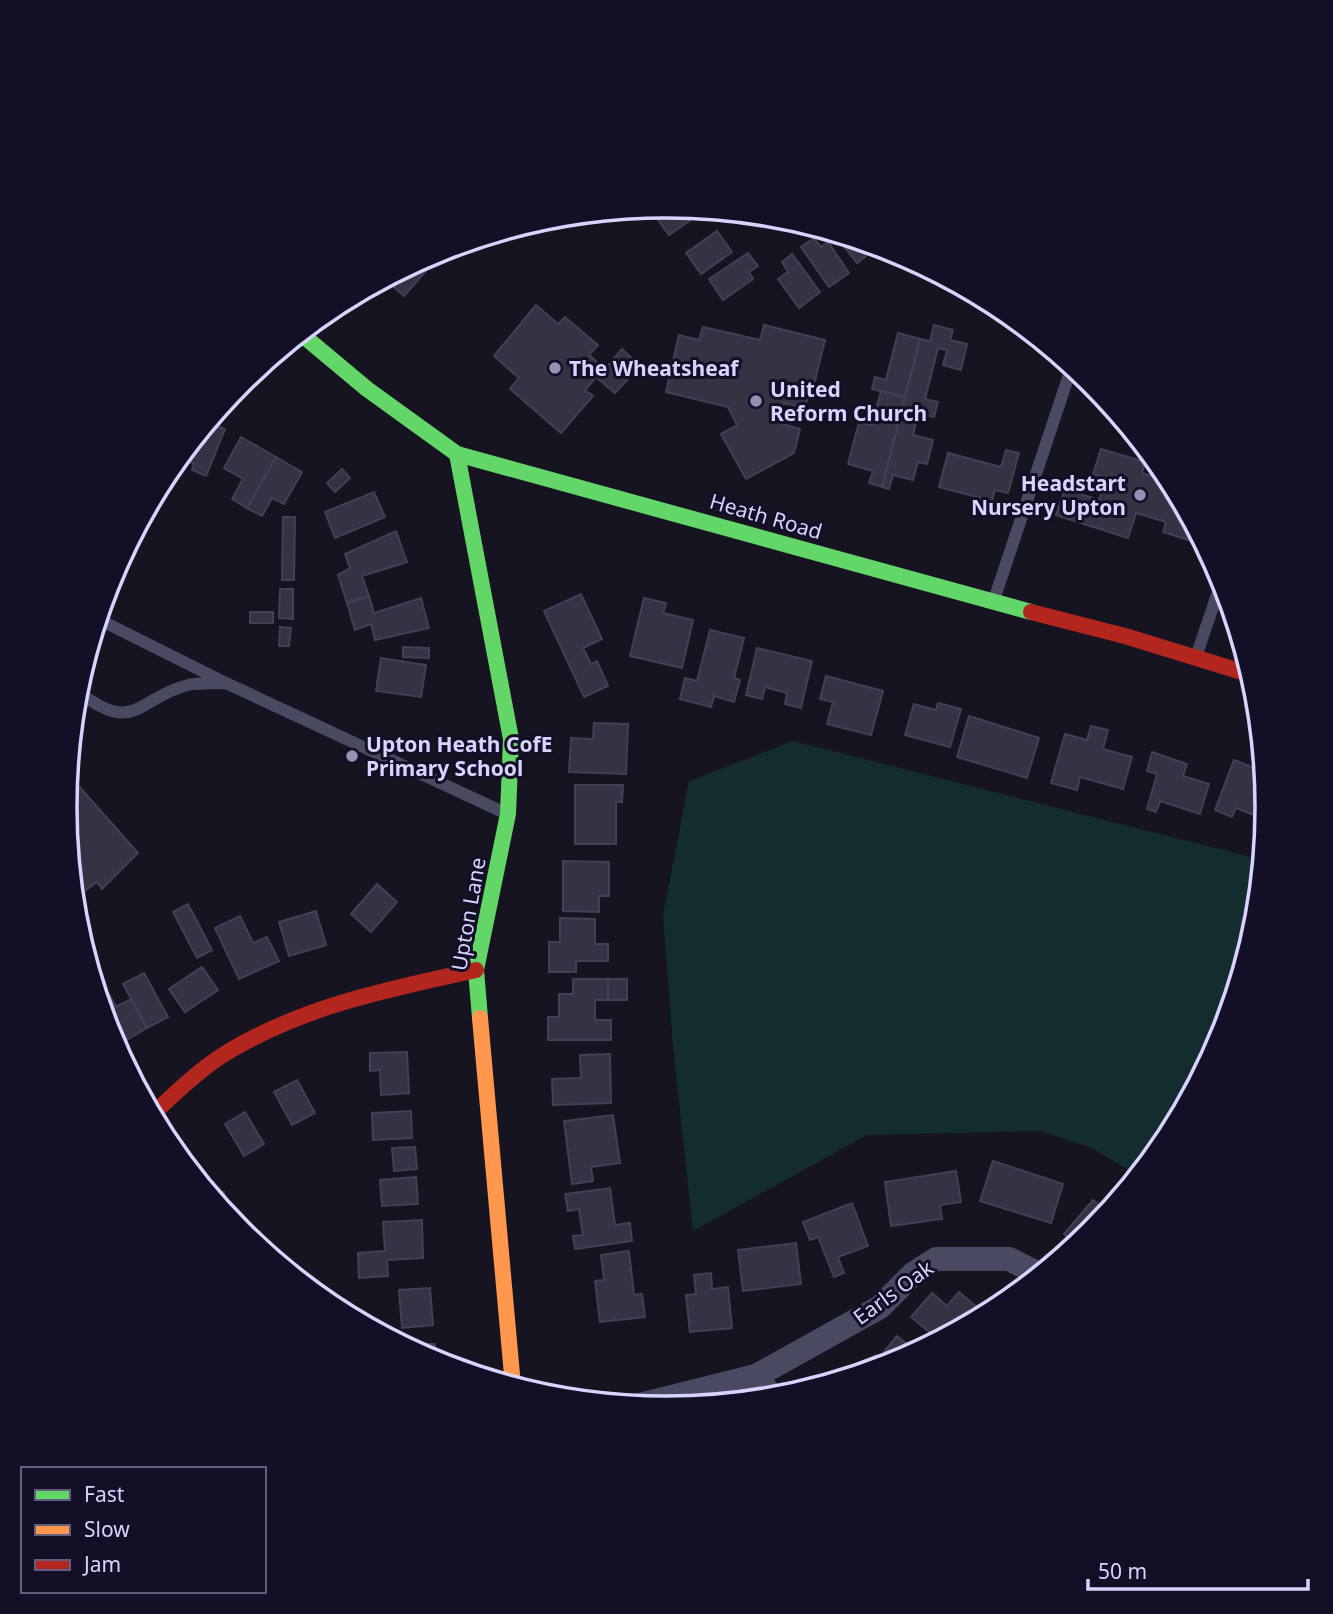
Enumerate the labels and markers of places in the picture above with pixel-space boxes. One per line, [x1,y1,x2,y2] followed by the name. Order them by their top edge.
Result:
[569,354,740,382] place label: The Wheatsheaf
[547,360,563,376] marker: The Wheatsheaf
[770,375,927,427] place label: United Reform Church
[748,393,764,409] marker: United Reform Church
[971,469,1126,521] place label: Headstart Nursery Upton
[1132,487,1148,503] marker: Headstart Nursery Upton
[366,730,552,782] place label: Upton Heath CofE Primary School
[344,748,360,764] marker: Upton Heath CofE Primary School

